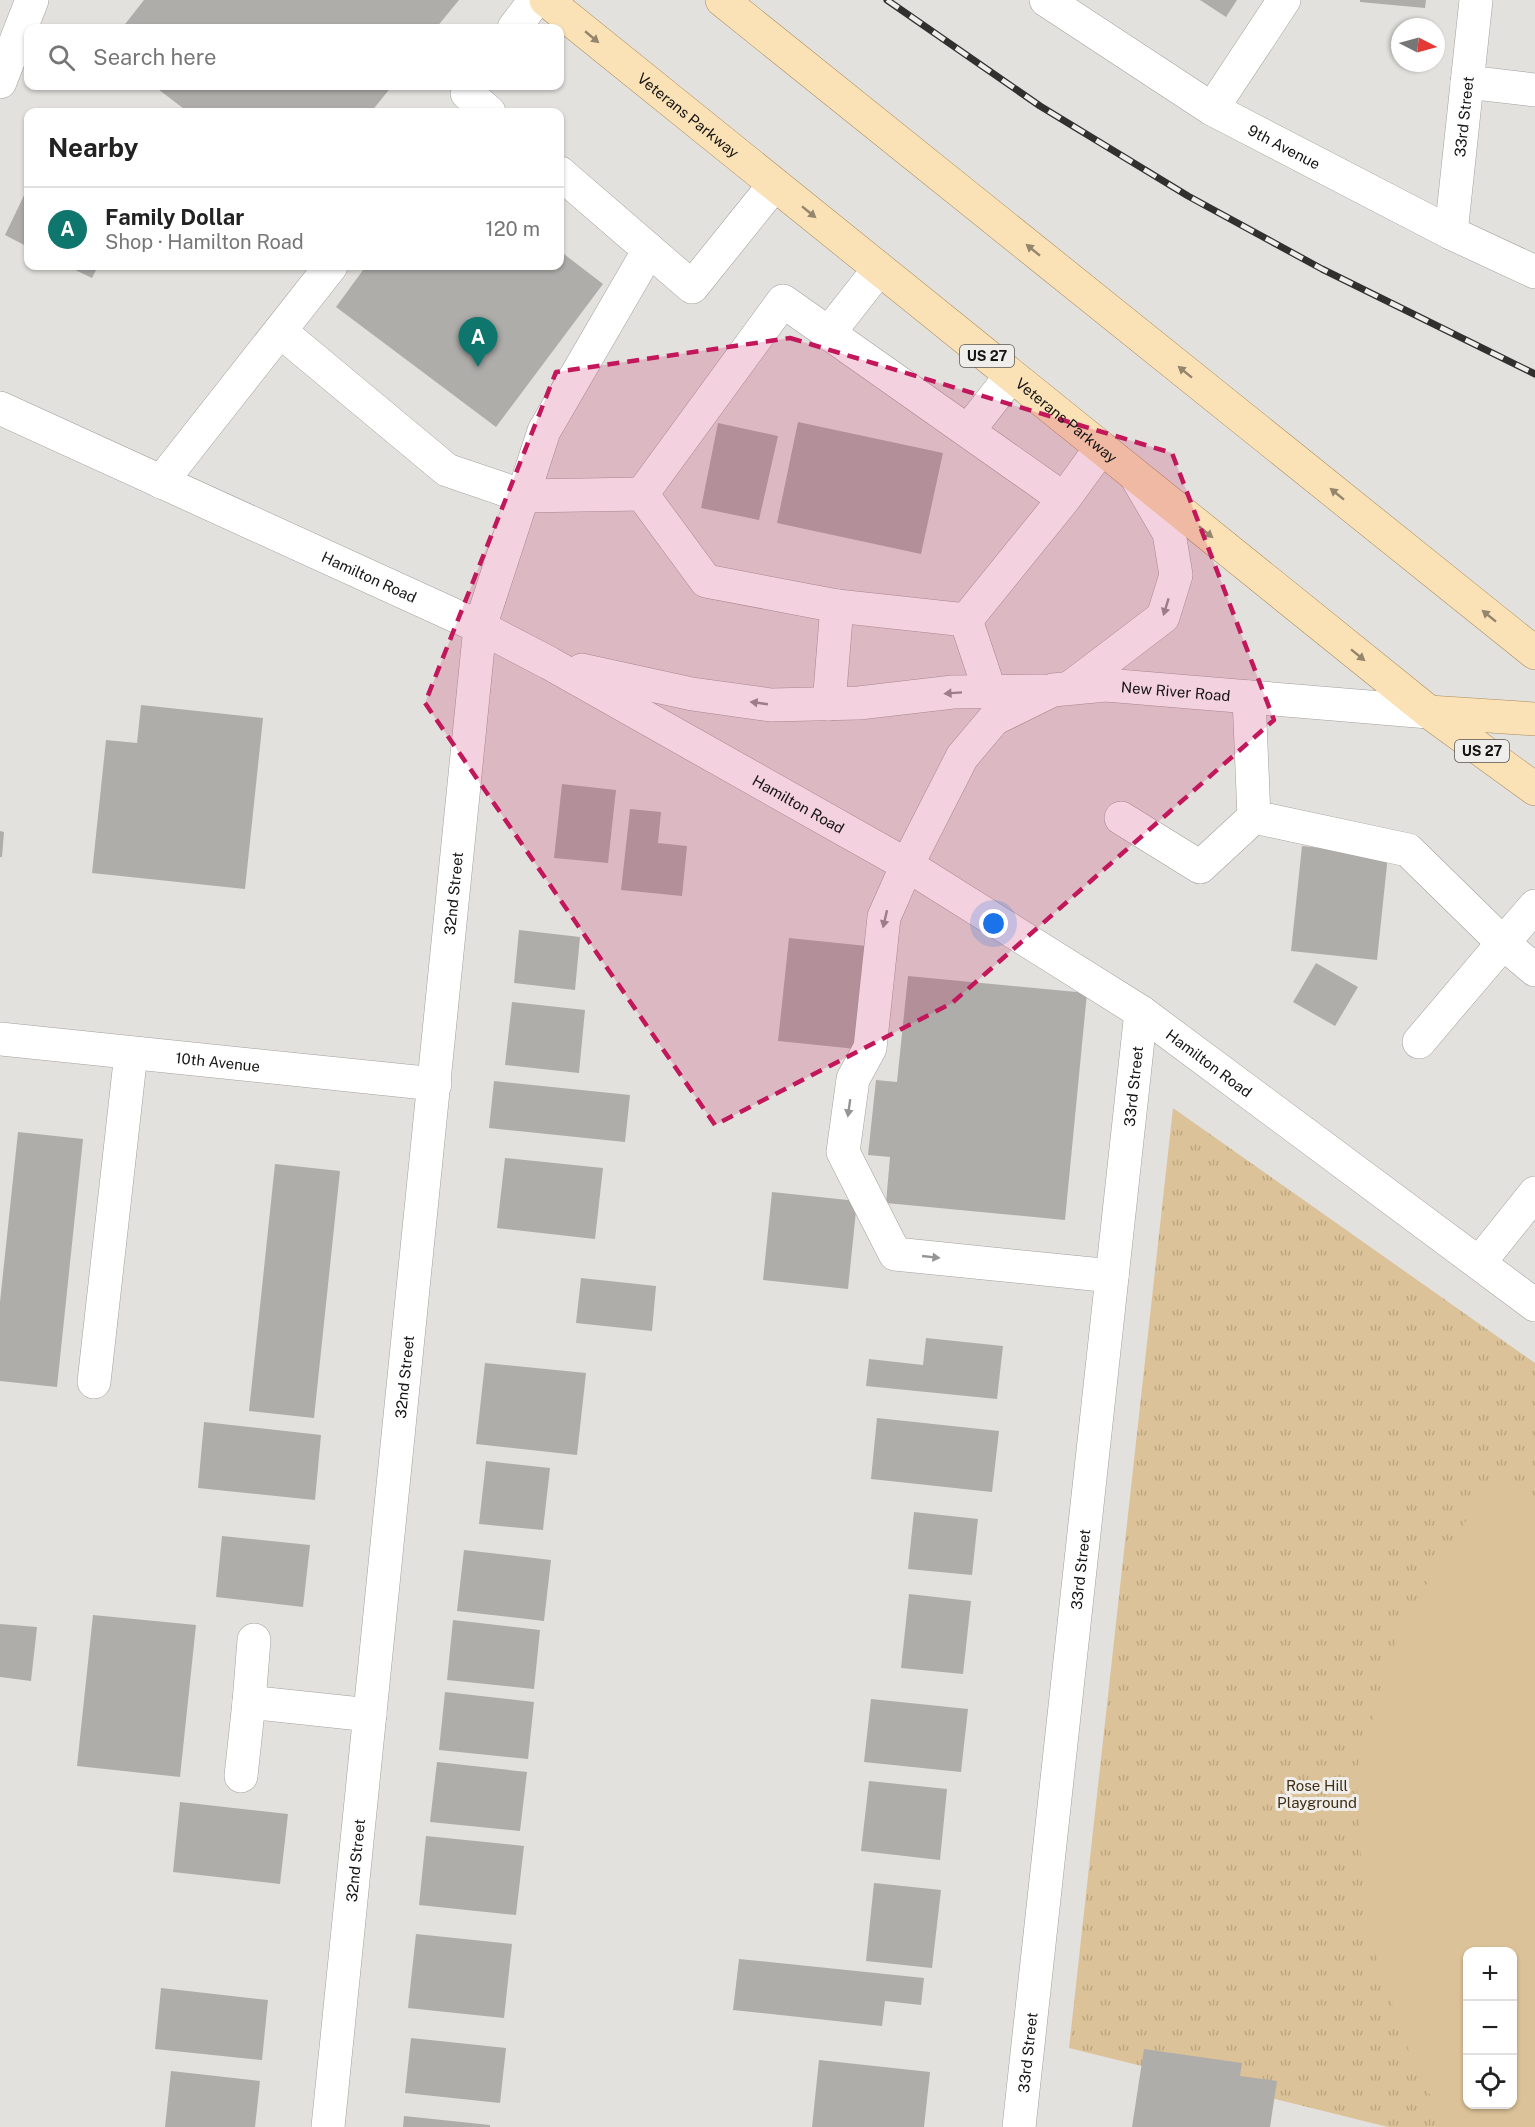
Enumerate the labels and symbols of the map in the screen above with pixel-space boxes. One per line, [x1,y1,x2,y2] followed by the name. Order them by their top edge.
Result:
[1391,18,1445,72] north arrow
[584,31,599,43] one-way arrow
[634,69,743,161] street label: Veterans Parkway
[1451,75,1476,158] street label: 33rd Street
[1245,121,1323,172] street label: 9th Avenue
[801,206,816,218] one-way arrow
[1025,243,1041,256] one-way arrow
[458,318,498,367] pin: A
[960,345,1014,367] road number: US 27
[1177,365,1193,378] one-way arrow
[1013,374,1121,466] street label: Veterans Parkway
[1330,488,1345,501] one-way arrow
[1198,526,1214,539] one-way arrow
[319,548,420,606] street label: Hamilton Road
[1161,599,1170,617] one-way arrow
[1482,611,1497,623] one-way arrow
[1350,648,1366,661] one-way arrow
[1120,678,1231,704] street label: New River Road
[943,688,962,697] one-way arrow
[749,699,768,708] one-way arrow
[1455,740,1509,762] road number: US 27
[750,771,847,836] street label: Hamilton Road
[440,851,466,936] street label: 32nd Street
[979,909,1008,938] your location
[879,910,889,928] one-way arrow
[1163,1025,1256,1100] street label: Hamilton Road
[1120,1045,1146,1127] street label: 33rd Street
[175,1049,261,1074] street label: 10th Avenue
[844,1099,853,1118] one-way arrow
[922,1253,941,1262] one-way arrow
[391,1334,417,1419] street label: 32nd Street
[1067,1528,1093,1611] street label: 33rd Street
[1277,1777,1357,1811] park label: Rose Hill Playground
[342,1818,368,1903] street label: 32nd Street
[1014,2011,1040,2094] street label: 33rd Street

